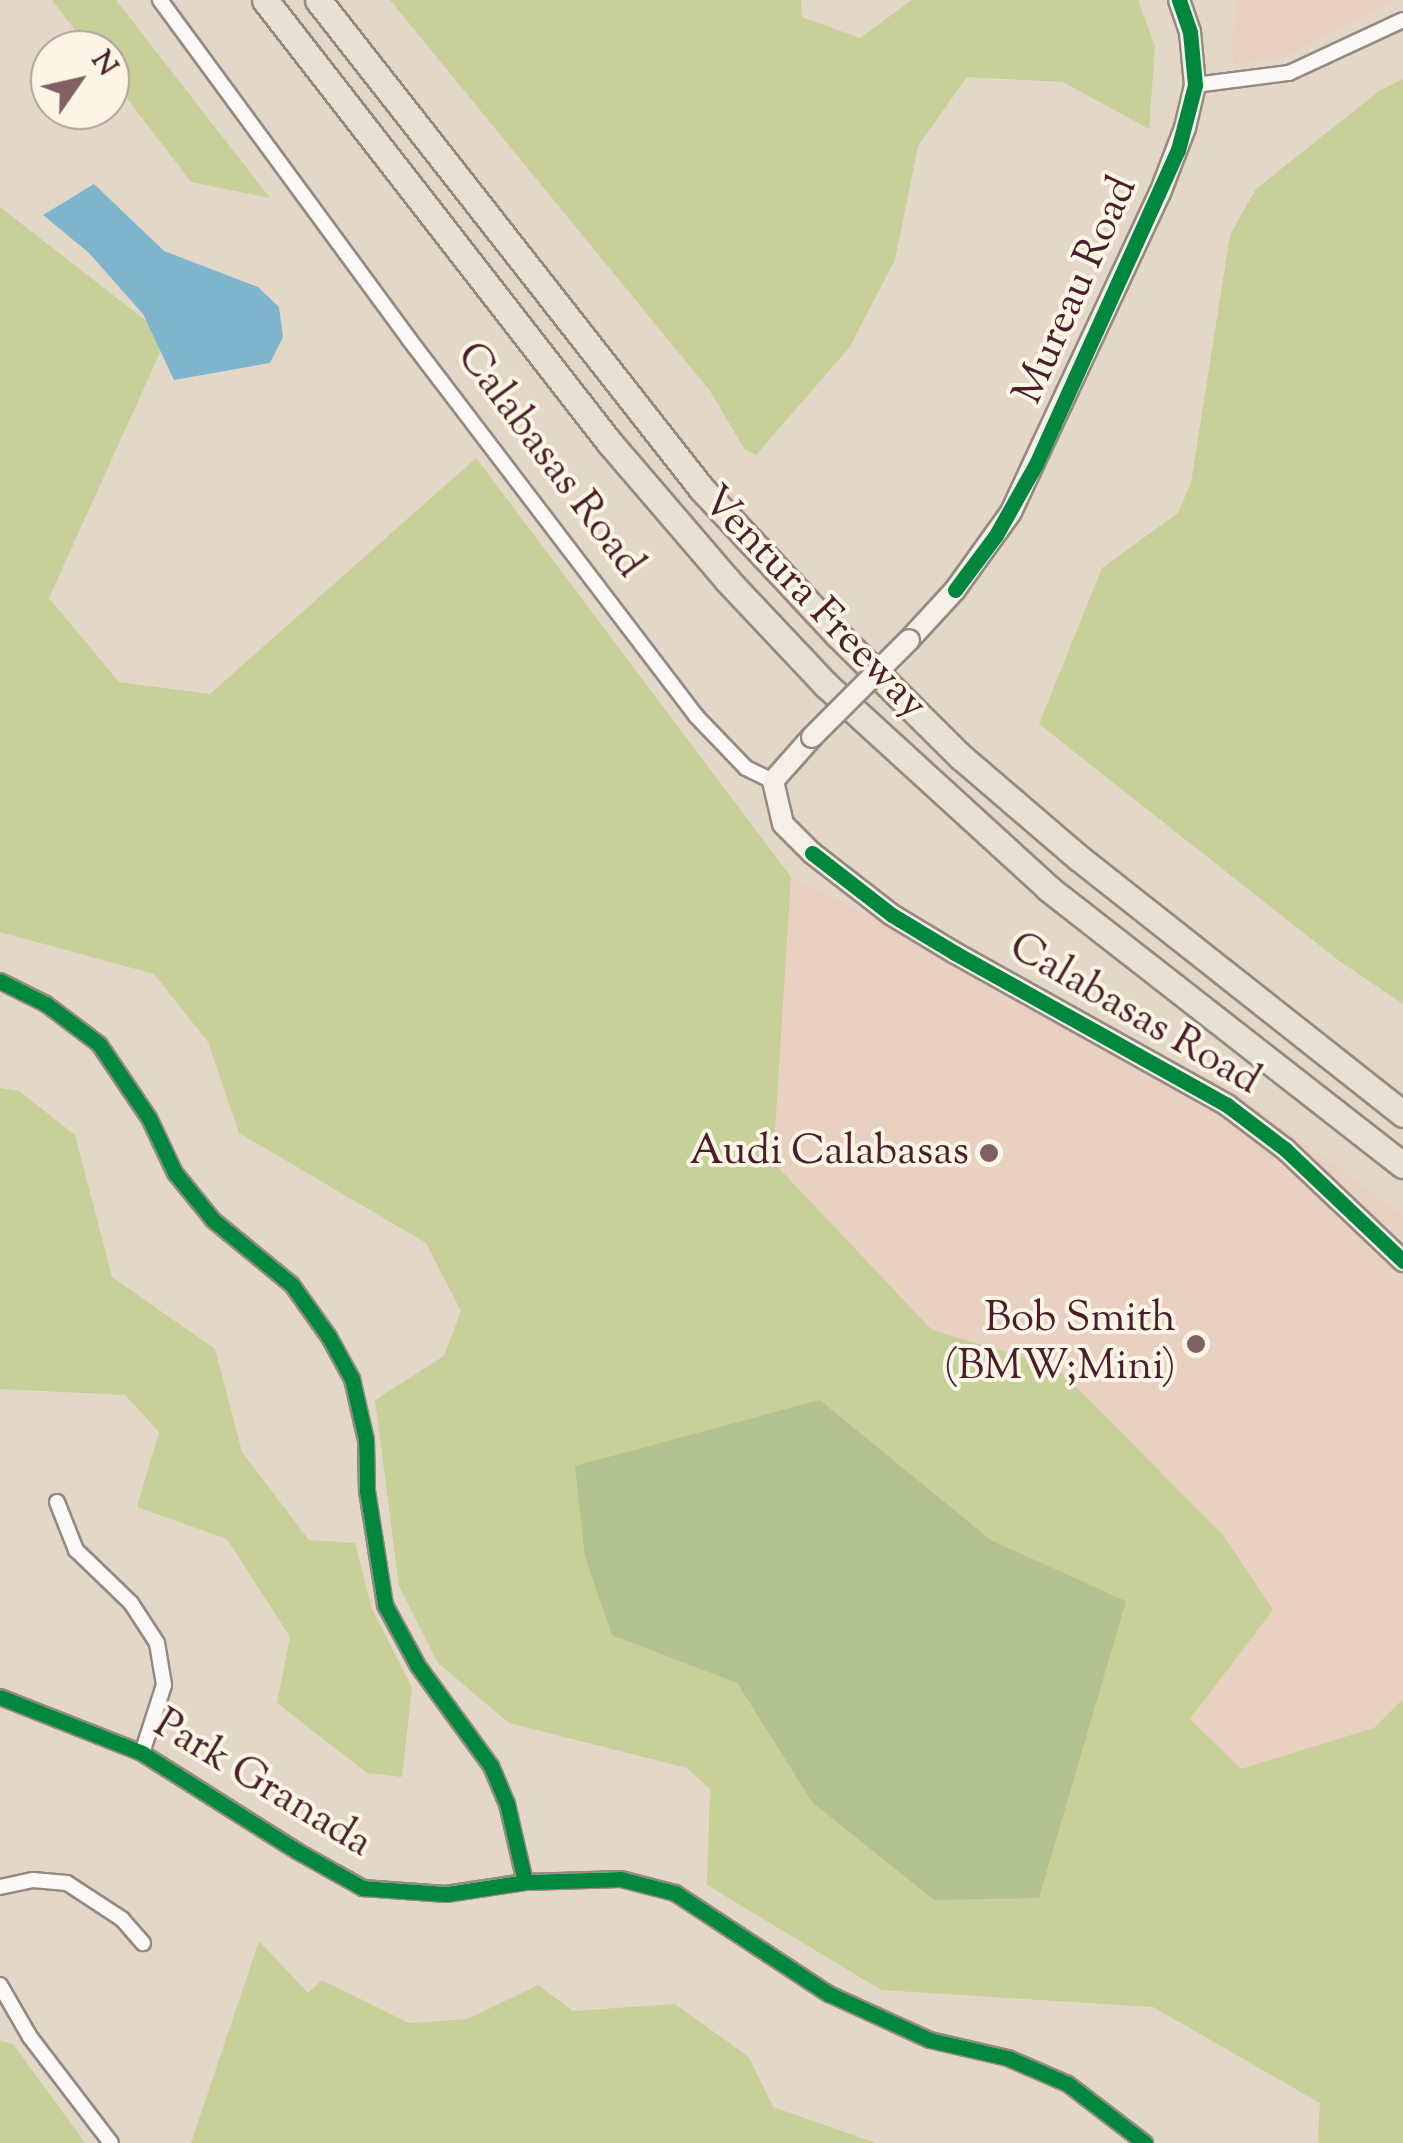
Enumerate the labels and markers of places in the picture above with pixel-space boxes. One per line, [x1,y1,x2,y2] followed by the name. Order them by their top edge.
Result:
[690,1128,969,1178] place label: Audi Calabasas
[978,1142,1000,1164] marker: Audi Calabasas
[944,1295,1176,1394] place label: Bob Smith (BMW;Mini)
[1185,1333,1207,1355] marker: Bob Smith (BMW;Mini)

